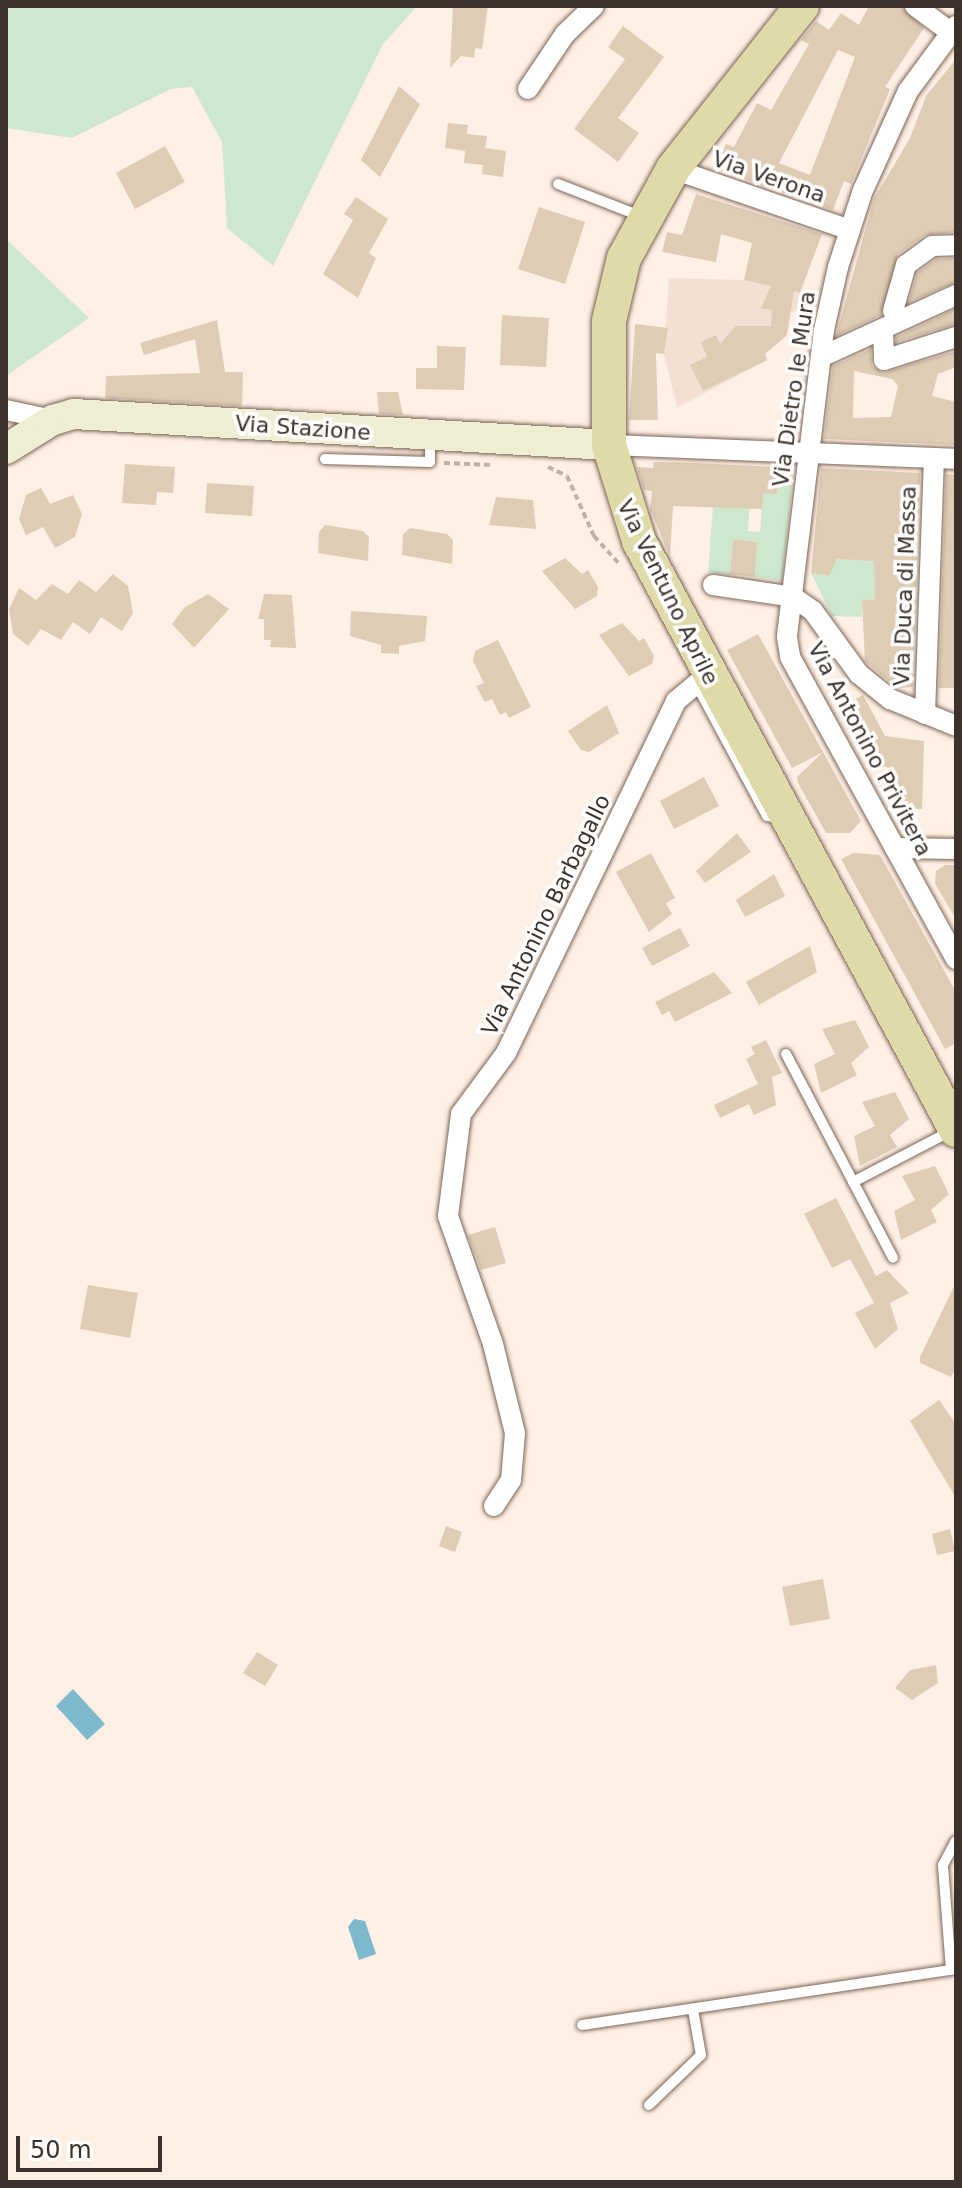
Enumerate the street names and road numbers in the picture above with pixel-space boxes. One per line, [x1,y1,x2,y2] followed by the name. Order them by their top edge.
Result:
[709,145,829,209] street label: Via Verona
[767,289,821,489] street label: Via Dietro le Mura
[234,410,372,446] street label: Via Stazione
[888,485,922,687] street label: Via Duca di Massa
[612,495,724,689] street label: Via Ventuno Aprile
[802,637,938,861] street label: Via Antonino Privitera
[476,790,616,1040] street label: Via Antonino Barbagallo

